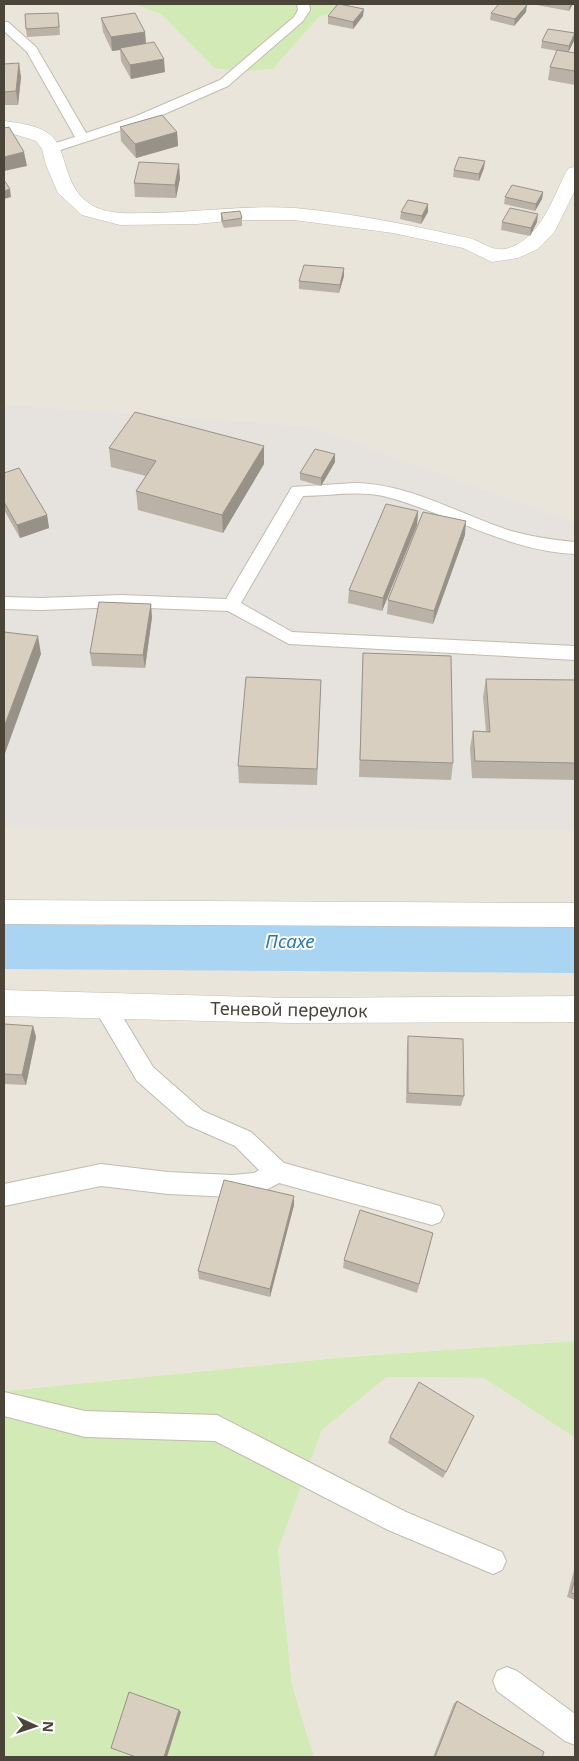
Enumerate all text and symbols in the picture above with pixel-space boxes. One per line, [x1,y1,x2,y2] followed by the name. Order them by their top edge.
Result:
[265,928,315,954] water label: Псахе
[210,996,368,1022] street label: Теневой переулок
[10,1701,60,1751] north arrow
[39,1721,58,1733] text: N

